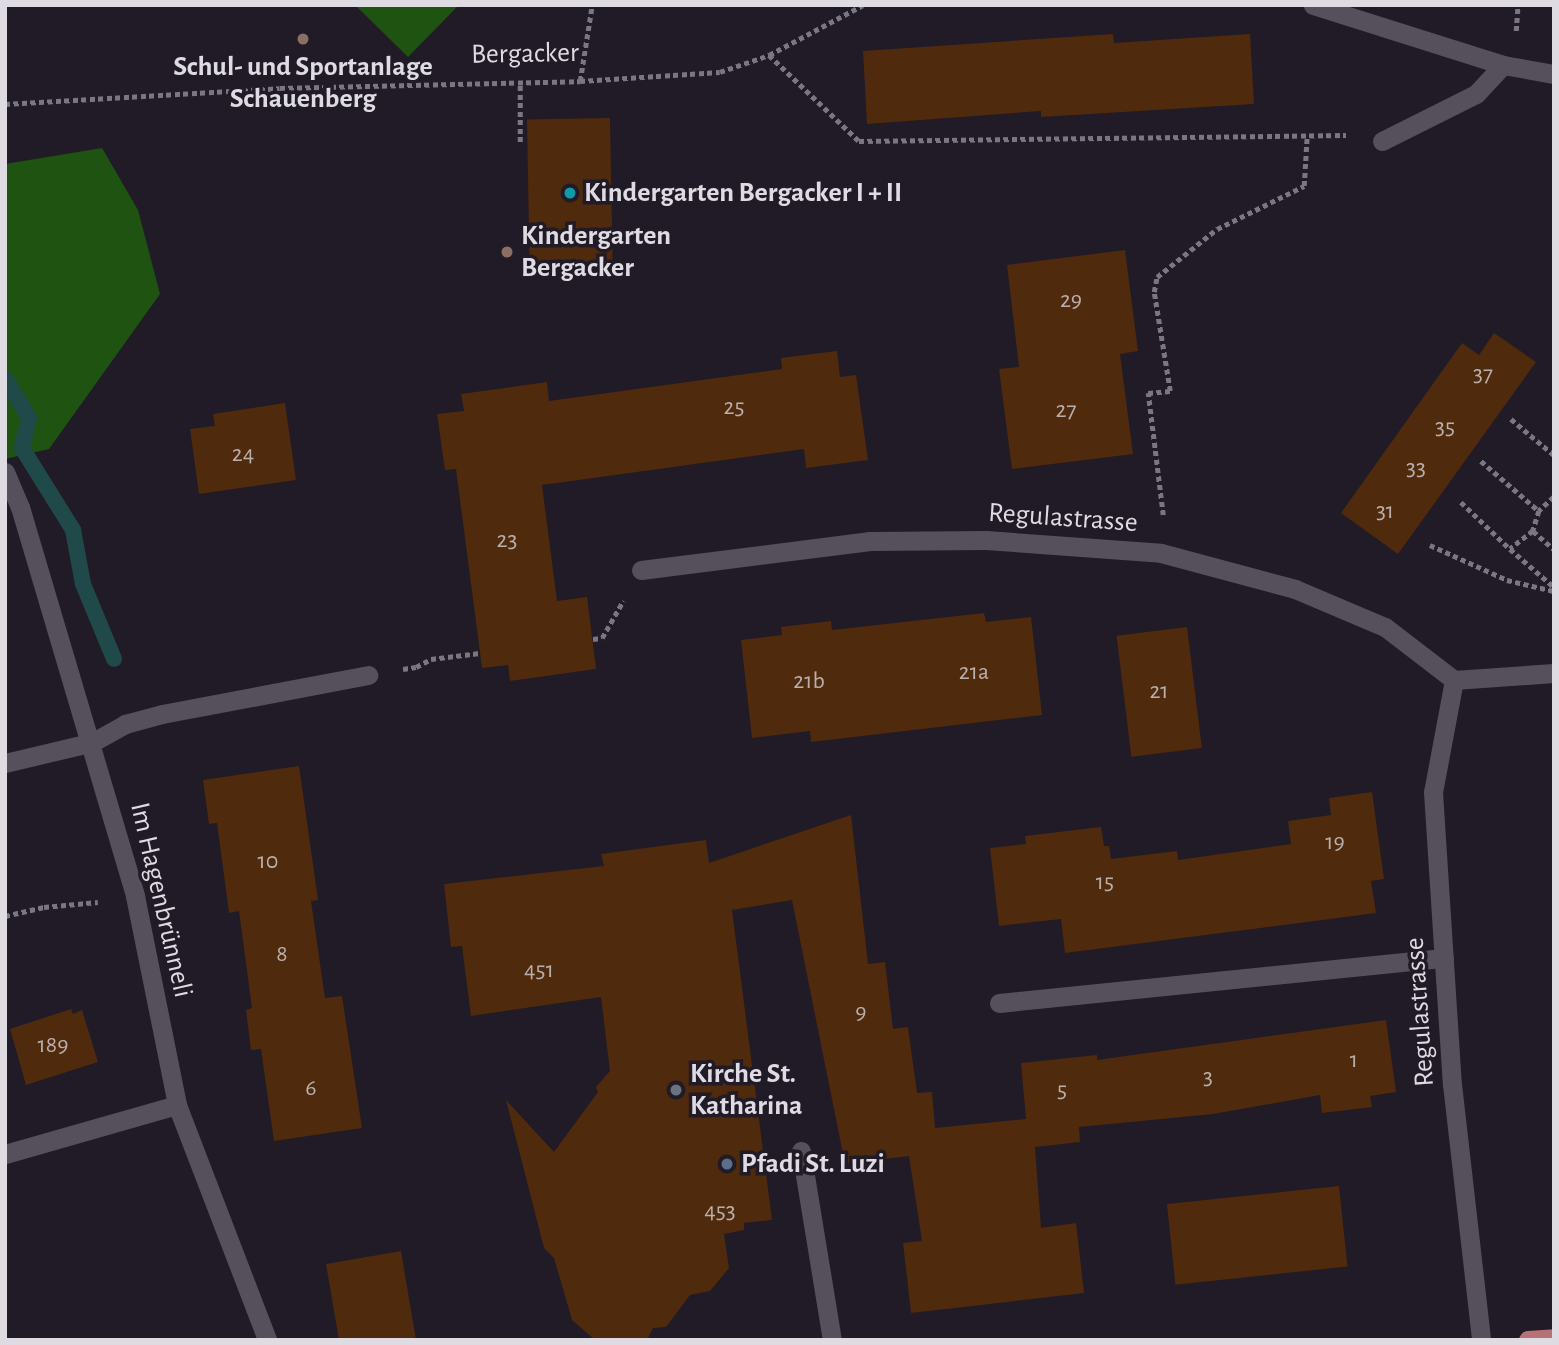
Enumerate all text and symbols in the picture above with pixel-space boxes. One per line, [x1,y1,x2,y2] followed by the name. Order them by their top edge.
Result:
[295,31,311,47] marker: Schul- und Sportanlage Schauenberg
[471,36,579,72] street label: Bergacker
[173,50,433,116] place label: Schul- und Sportanlage Schauenberg
[584,176,902,210] place label: Kindergarten Bergacker I + II
[562,185,578,201] marker: Kindergarten Bergacker I + II
[521,219,671,285] place label: Kindergarten Bergacker
[499,244,515,260] marker: Kindergarten Bergacker
[1060,287,1082,315] house number: 29
[1473,361,1493,389] house number: 37
[724,394,744,422] house number: 25
[1056,397,1076,425] house number: 27
[1435,414,1455,442] house number: 35
[232,441,254,469] house number: 24
[1406,455,1426,483] house number: 33
[987,496,1139,540] street label: Regulastrasse
[1376,498,1394,526] house number: 31
[497,527,517,555] house number: 23
[959,659,989,687] house number: 21a
[793,668,825,696] house number: 21b
[1149,678,1169,706] house number: 21
[122,799,200,1001] street label: Im Hagenbrünneli
[1325,829,1345,857] house number: 19
[258,848,278,876] house number: 10
[1096,869,1114,897] house number: 15
[1398,936,1442,1088] street label: Regulastrasse
[276,941,288,969] house number: 8
[524,957,554,985] house number: 451
[855,999,867,1027] house number: 9
[38,1032,68,1060] house number: 189
[1350,1047,1358,1075] house number: 1
[690,1057,803,1123] place label: Kirche St. Katharina
[1203,1064,1213,1092] house number: 3
[305,1075,317,1103] house number: 6
[1057,1077,1067,1105] house number: 5
[668,1082,684,1098] marker: Kirche St. Katharina
[741,1147,885,1181] place label: Pfadi St. Luzi
[719,1156,735,1172] marker: Pfadi St. Luzi
[704,1198,736,1226] house number: 453

